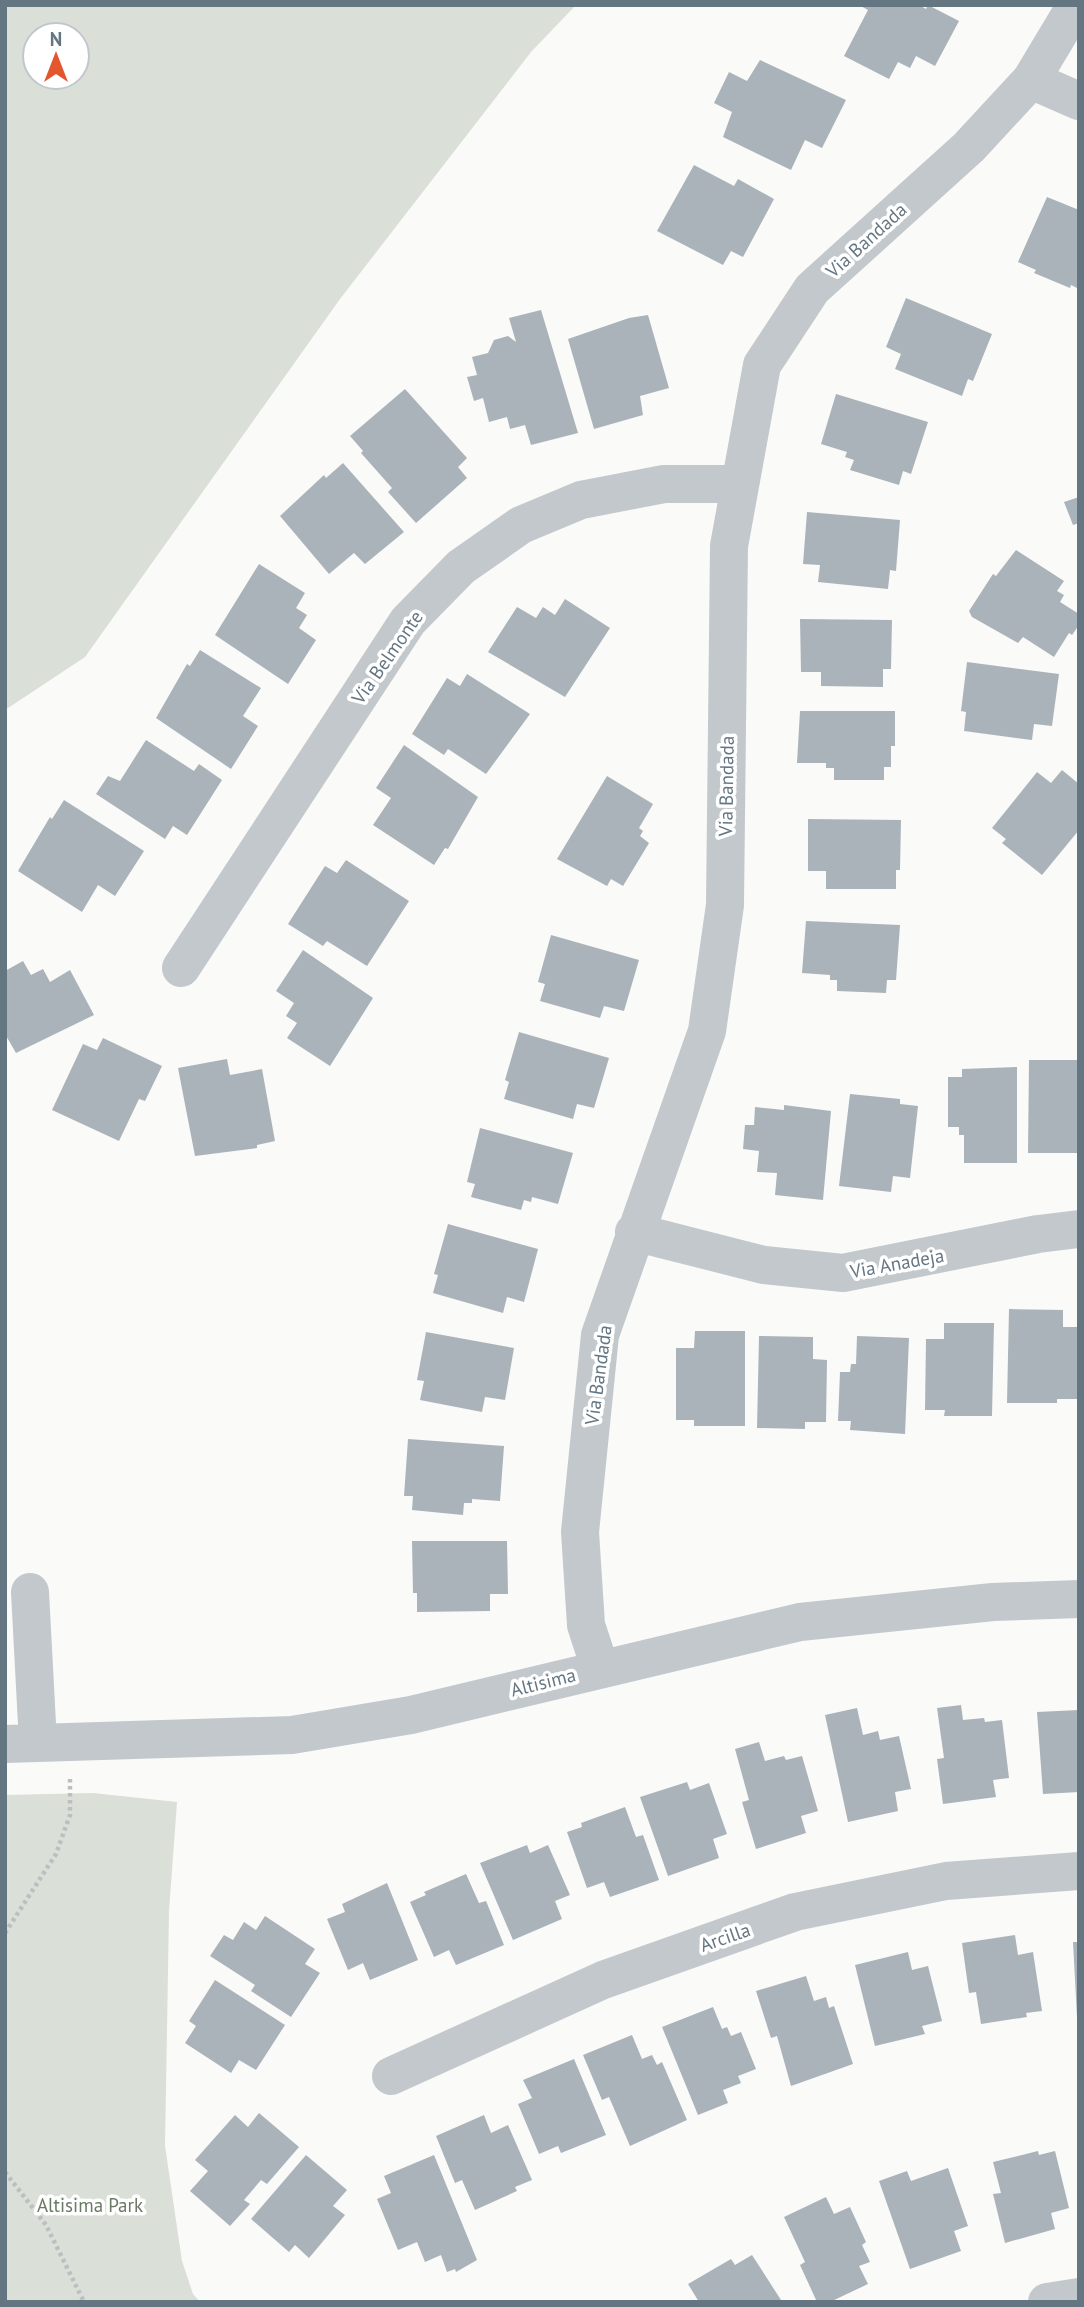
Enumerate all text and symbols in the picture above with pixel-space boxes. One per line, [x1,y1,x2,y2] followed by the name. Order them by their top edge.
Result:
[21,21,91,91] north arrow
[50,27,62,51] text: N
[820,197,911,283] street label: Via Bandada
[345,606,428,709] street label: Via Belmonte
[713,736,739,837] street label: Via Bandada
[847,1243,946,1283] street label: Via Anadeja
[579,1324,617,1427] street label: Via Bandada
[508,1662,578,1702] street label: Altisima
[697,1917,753,1957] street label: Arcilla
[37,2193,143,2217] park label: Altisima Park

